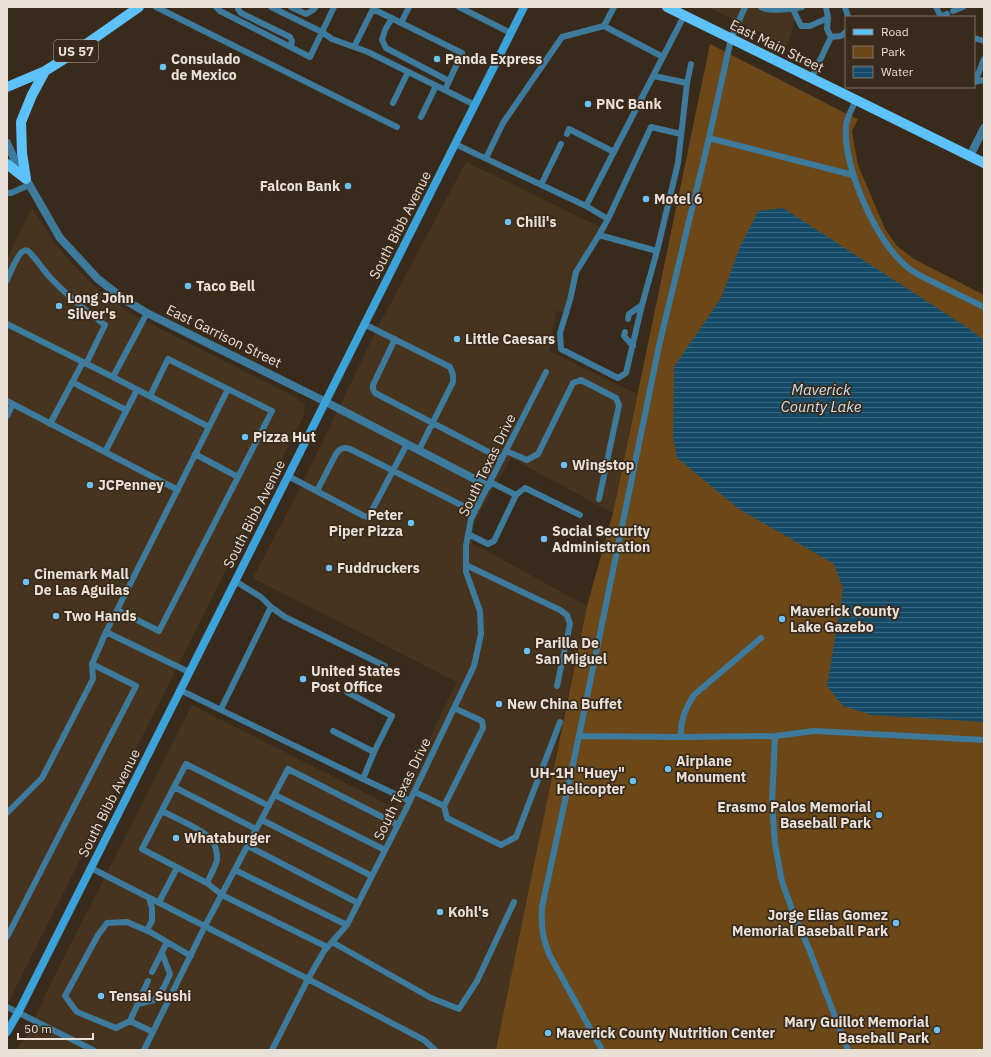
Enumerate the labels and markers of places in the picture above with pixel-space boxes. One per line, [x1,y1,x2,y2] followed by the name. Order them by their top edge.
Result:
[171,50,240,84] place label: Consulado de Mexico
[445,50,542,68] place label: Panda Express
[432,54,442,64] marker: Panda Express
[158,62,168,72] marker: Consulado de Mexico
[596,95,662,113] place label: PNC Bank
[583,99,593,109] marker: PNC Bank
[260,177,341,195] place label: Falcon Bank
[343,181,353,191] marker: Falcon Bank
[654,190,702,208] place label: Motel 6
[641,194,651,204] marker: Motel 6
[516,213,557,231] place label: Chili's
[503,217,513,227] marker: Chili's
[196,277,255,295] place label: Taco Bell
[183,281,193,291] marker: Taco Bell
[67,289,134,323] place label: Long John Silver's
[54,301,64,311] marker: Long John Silver's
[465,330,555,348] place label: Little Caesars
[452,334,462,344] marker: Little Caesars
[253,428,316,446] place label: Pizza Hut
[240,432,250,442] marker: Pizza Hut
[572,456,634,474] place label: Wingstop
[559,460,569,470] marker: Wingstop
[98,476,164,494] place label: JCPenney
[85,480,95,490] marker: JCPenney
[329,506,403,540] place label: Peter Piper Pizza
[406,518,416,528] marker: Peter Piper Pizza
[552,522,651,556] place label: Social Security Administration
[539,534,549,544] marker: Social Security Administration
[337,559,420,577] place label: Fuddruckers
[324,563,334,573] marker: Fuddruckers
[34,565,130,599] place label: Cinemark Mall De Las Aguilas
[21,577,31,587] marker: Cinemark Mall De Las Aguilas
[790,602,900,636] place label: Maverick County Lake Gazebo
[64,607,137,625] place label: Two Hands
[51,611,61,621] marker: Two Hands
[777,614,787,624] marker: Maverick County Lake Gazebo
[535,634,607,668] place label: Parilla De San Miguel
[522,646,532,656] marker: Parilla De San Miguel
[311,662,400,696] place label: United States Post Office
[298,674,308,684] marker: United States Post Office
[507,695,622,713] place label: New China Buffet
[494,699,504,709] marker: New China Buffet
[676,752,746,786] place label: Airplane Monument
[530,764,625,798] place label: UH-1H "Huey" Helicopter
[663,764,673,774] marker: Airplane Monument
[628,776,638,786] marker: UH-1H "Huey" Helicopter
[717,798,872,832] place label: Erasmo Palos Memorial Baseball Park
[874,810,884,820] marker: Erasmo Palos Memorial Baseball Park
[184,829,271,847] place label: Whataburger
[171,833,181,843] marker: Whataburger
[448,903,489,921] place label: Kohl's
[732,906,889,940] place label: Jorge Elias Gomez Memorial Baseball Park
[435,907,445,917] marker: Kohl's
[891,918,901,928] marker: Jorge Elias Gomez Memorial Baseball Park
[109,987,191,1005] place label: Tensai Sushi
[96,991,106,1001] marker: Tensai Sushi
[784,1013,930,1047] place label: Mary Guillot Memorial Baseball Park
[556,1024,776,1042] place label: Maverick County Nutrition Center
[932,1025,942,1035] marker: Mary Guillot Memorial Baseball Park
[543,1028,553,1038] marker: Maverick County Nutrition Center

